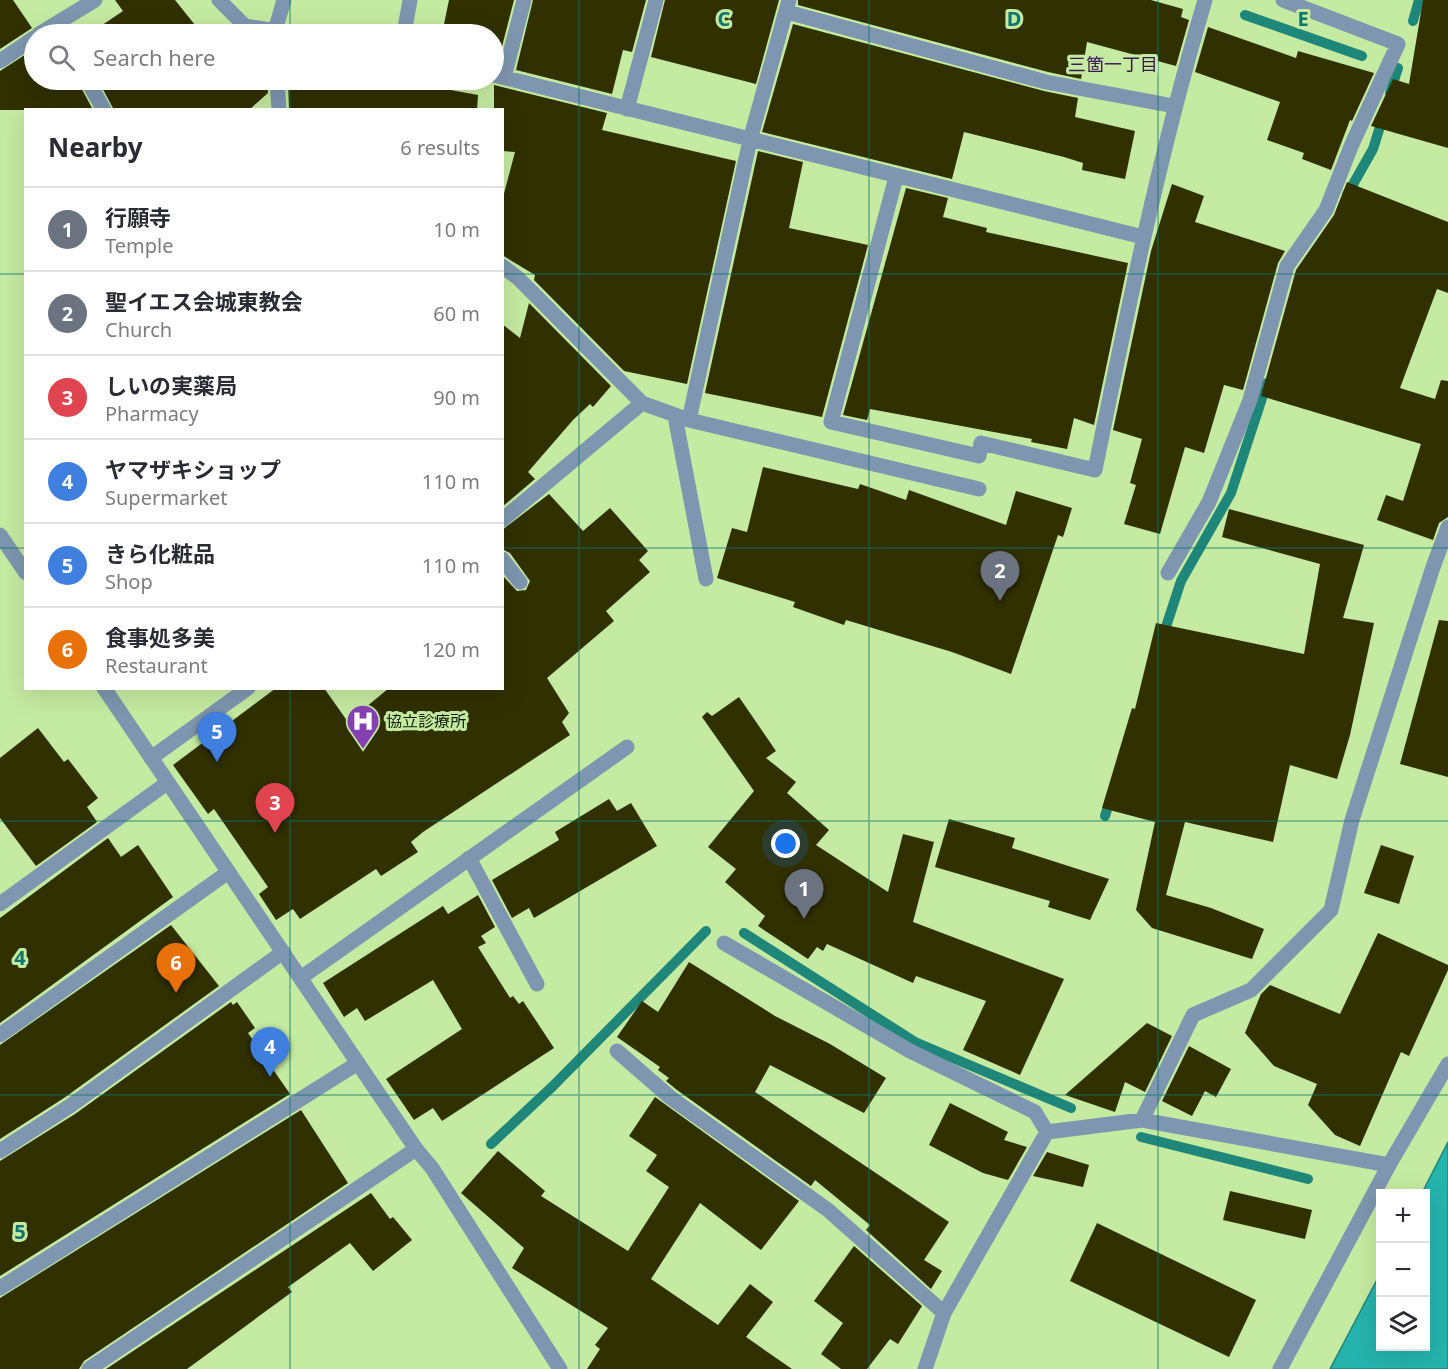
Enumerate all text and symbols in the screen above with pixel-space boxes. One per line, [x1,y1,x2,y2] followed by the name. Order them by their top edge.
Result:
[718,5,731,32] text: C
[1007,5,1021,32] text: D
[1297,5,1309,32] text: E
[24,24,504,90] search box
[45,41,78,74] icon: search
[93,42,215,72] text: Search here
[1068,52,1158,76] district label: 三箇一丁目
[48,129,143,165] text: Nearby
[400,134,480,161] text: 6 results
[105,202,171,232] text: 行願寺
[62,216,73,243] text: 1
[433,216,480,243] text: 10 m
[105,232,173,259] text: Temple
[105,286,303,316] text: 聖イエス会城東教会
[62,300,73,327] text: 2
[433,300,480,327] text: 60 m
[105,316,172,343] text: Church
[105,370,237,400] text: しいの実薬局
[62,384,73,411] text: 3
[433,384,480,411] text: 90 m
[105,400,199,427] text: Pharmacy
[105,454,281,484] text: ヤマザキショップ
[62,468,73,495] text: 4
[422,468,480,495] text: 110 m
[105,484,228,511] text: Supermarket
[105,538,215,568] text: きら化粧品
[62,552,73,579] text: 5
[422,552,480,579] text: 110 m
[980,552,1020,601] pin: 2
[105,568,153,595] text: Shop
[105,622,215,652] text: 食事処多美
[62,636,73,663] text: 6
[422,636,480,663] text: 120 m
[105,652,208,679] text: Restaurant
[345,703,381,750] hospital icon: 協立診療所
[386,710,466,732] place label: 協立診療所
[198,712,236,762] pin: 5
[256,784,294,833] pin: 3
[771,829,800,858] your location
[784,870,824,919] pin: 1
[14,944,26,971] text: 4
[156,944,195,993] pin: 6
[250,1028,290,1077] pin: 4
[1376,1189,1430,1351] map controls
[1376,1189,1430,1243] button: +
[14,1218,26,1245] text: 5
[1376,1243,1430,1297] button: −
[1376,1297,1430,1351] button: layers

